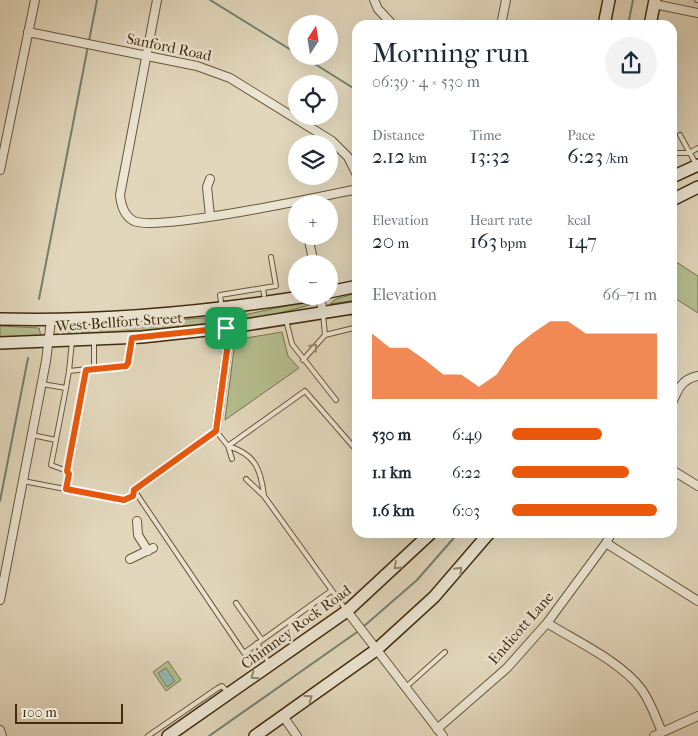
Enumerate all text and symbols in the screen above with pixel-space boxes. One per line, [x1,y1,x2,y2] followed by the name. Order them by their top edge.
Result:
[288,15,338,65] north arrow
[288,15,338,305] map controls
[125,29,214,65] street label: Sanford Road
[372,36,529,69] text: Morning run
[605,37,657,89] button: share
[372,72,480,91] text: 06:39 · 4 × 530 m
[288,75,338,125] button: locate
[372,127,425,144] text: Distance
[470,127,501,144] text: Time
[567,127,595,144] text: Pace
[288,135,338,185] button: layers
[372,144,405,168] text: 2.12
[470,144,510,168] text: 13:32
[567,144,603,168] text: 6:23
[405,150,427,167] text: km
[603,150,628,167] text: /km
[288,195,338,245] button: +
[372,212,429,229] text: Elevation
[470,212,532,229] text: Heart rate
[567,212,591,229] text: kcal
[372,229,394,253] text: 20
[470,229,497,253] text: 163
[567,229,597,253] text: 147
[394,235,409,252] text: m
[497,235,527,252] text: bpm
[288,255,338,305] button: −
[372,285,437,304] text: Elevation
[603,285,657,304] text: 66–71 m
[205,307,247,349] pin
[54,309,184,335] street label: West Bellfort Street
[212,314,240,342] icon: arrive
[308,344,317,353] one-way arrow
[372,425,411,444] text: 530 m
[452,425,482,444] text: 6:49
[372,463,411,482] text: 1.1 km
[452,463,481,482] text: 6:22
[372,501,414,520] text: 1.6 km
[452,501,480,520] text: 6:03
[393,560,402,569] one-way arrow
[453,567,462,576] one-way arrow
[237,581,355,673] street label: Chimney Rock Road
[485,588,558,668] street label: Endicott Lane
[250,670,260,679] one-way arrow
[303,695,313,704] one-way arrow
[15,701,122,724] scale bar
[22,704,57,721] text: 100 m

